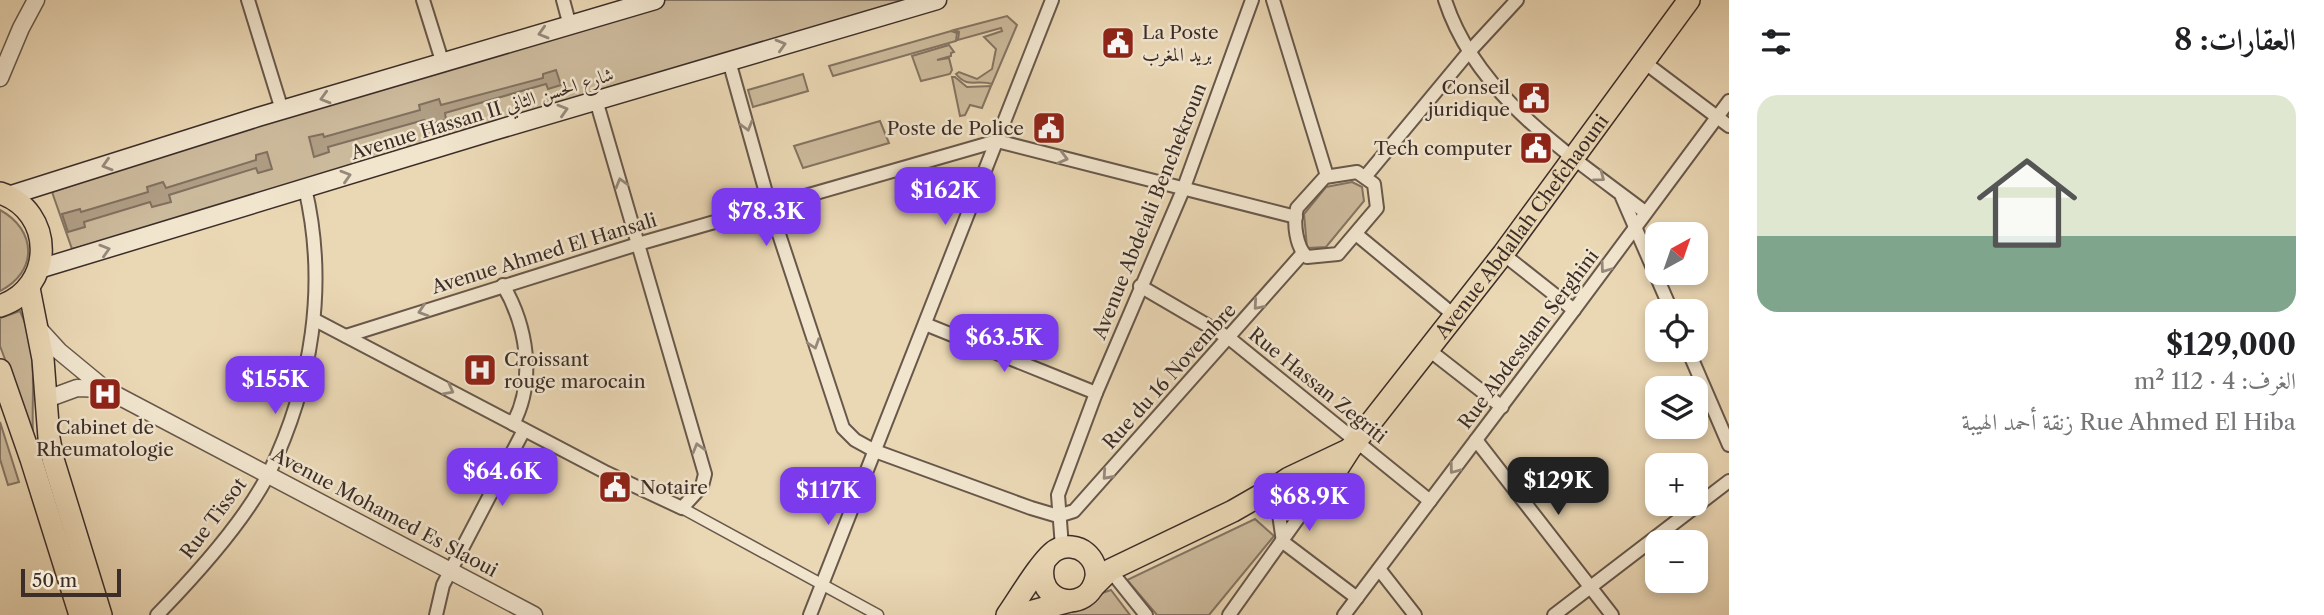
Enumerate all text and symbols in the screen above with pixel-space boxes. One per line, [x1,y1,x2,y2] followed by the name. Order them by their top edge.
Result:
[1142,21,1219,67] place label: La Poste بريد المغرب
[2174,21,2296,58] text: العقارات: 8
[1757,23,1795,61] icon: filters
[1099,24,1137,62] public building icon: La Poste بريد المغرب
[537,25,549,40] one-way arrow
[775,39,787,53] one-way arrow
[347,62,618,169] street label: Avenue Hassan II شارع الحسن الثاني
[1425,76,1510,121] place label: Conseil juridique
[1515,79,1553,117] public building icon: Conseil juridique
[1087,80,1211,343] street label: Avenue Abdelali Benchekroun
[319,89,331,104] one-way arrow
[557,103,569,118] one-way arrow
[1030,109,1068,147] public building icon: Poste de Police
[1430,110,1613,344] street label: Avenue Abdallah Chefchaouni
[887,117,1024,140] place label: Poste de Police
[739,120,753,132] one-way arrow
[1517,129,1555,167] public building icon: Tech computer
[1374,137,1512,160] place label: Tech computer
[1964,140,2090,266] icon: home
[1056,150,1068,165] one-way arrow
[102,156,114,171] one-way arrow
[896,168,994,227] pin: $162K
[339,169,351,184] one-way arrow
[1592,169,1604,182] one-way arrow
[911,176,979,204] text: $162K
[614,177,629,189] one-way arrow
[709,188,823,248] pin: $78.3K
[728,197,804,225] text: $78.3K
[428,208,660,299] street label: Avenue Ahmed El Hansali
[1645,222,1708,285] north arrow
[1645,222,1708,593] map controls
[98,243,110,258] one-way arrow
[1453,245,1603,434] street label: Rue Abdesslam Serghini
[1601,260,1614,273] one-way arrow
[1254,296,1266,309] one-way arrow
[1098,299,1241,454] street label: Rue du 16 Novembre
[1645,299,1708,362] button: locate
[417,302,429,317] one-way arrow
[947,314,1061,374] pin: $63.5K
[965,323,1043,351] text: $63.5K
[1244,323,1391,448] street label: Rue Hassan Zegriti
[2166,326,2296,363] text: $129,000
[806,337,821,349] one-way arrow
[504,348,646,393] place label: Croissant rouge marocain
[461,351,499,389] hospital icon: Croissant rouge marocain
[226,356,324,416] pin: $155K
[242,365,308,393] text: $155K
[2134,367,2296,395] text: الغرف: 4 · 112 m²
[86,375,124,413] hospital icon: Cabinet de Rheumatologie
[1645,376,1708,439] button: layers
[442,382,455,395] one-way arrow
[1962,408,2296,436] text: Rue Ahmed El Hiba زنقة أحمد الهيبة
[36,416,174,461] place label: Cabinet de Rheumatologie
[267,443,502,582] street label: Avenue Mohamed Es Slaoui
[692,443,706,455] one-way arrow
[445,448,559,508] pin: $64.6K
[1645,453,1708,516] button: +
[463,457,541,485] text: $64.6K
[1509,458,1607,517] pin: $129K
[1450,461,1462,474] one-way arrow
[1103,466,1115,479] one-way arrow
[1524,466,1592,494] text: $129K
[596,468,634,506] public building icon: Notaire
[779,468,877,527] pin: $117K
[175,473,251,563] street label: Rue Tissot
[1252,474,1366,533] pin: $68.9K
[640,476,708,499] place label: Notaire
[796,476,860,504] text: $117K
[1270,482,1348,510] text: $68.9K
[1645,530,1708,593] button: −
[21,566,121,598] scale bar
[32,569,77,592] text: 50 m

